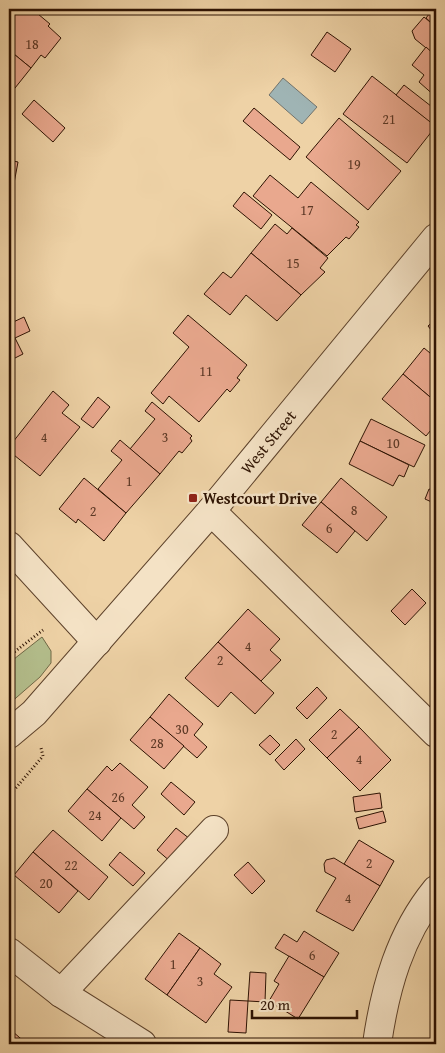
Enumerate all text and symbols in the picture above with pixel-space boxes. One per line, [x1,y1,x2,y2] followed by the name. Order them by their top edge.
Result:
[25,34,39,54] house number: 18
[382,109,396,129] house number: 21
[347,154,361,174] house number: 19
[300,200,314,220] house number: 17
[286,253,300,273] house number: 15
[199,361,213,381] house number: 11
[234,404,302,479] street label: West Street
[41,427,48,447] house number: 4
[162,427,168,447] house number: 3
[386,433,400,453] house number: 10
[126,471,132,491] house number: 1
[203,486,317,510] place label: Westcourt Drive
[187,492,199,504] marker: Westcourt Drive
[351,500,358,520] house number: 8
[90,501,96,521] house number: 2
[326,518,333,538] house number: 6
[245,636,252,656] house number: 4
[217,650,223,670] house number: 2
[175,719,189,739] house number: 30
[331,724,337,744] house number: 2
[150,733,164,753] house number: 28
[356,749,363,769] house number: 4
[111,787,125,807] house number: 26
[88,805,102,825] house number: 24
[366,853,372,873] house number: 2
[64,855,78,875] house number: 22
[39,873,53,893] house number: 20
[345,888,352,908] house number: 4
[309,945,316,965] house number: 6
[170,954,176,974] house number: 1
[197,971,203,991] house number: 3
[252,988,358,1020] scale bar
[260,994,291,1015] text: 20 m

